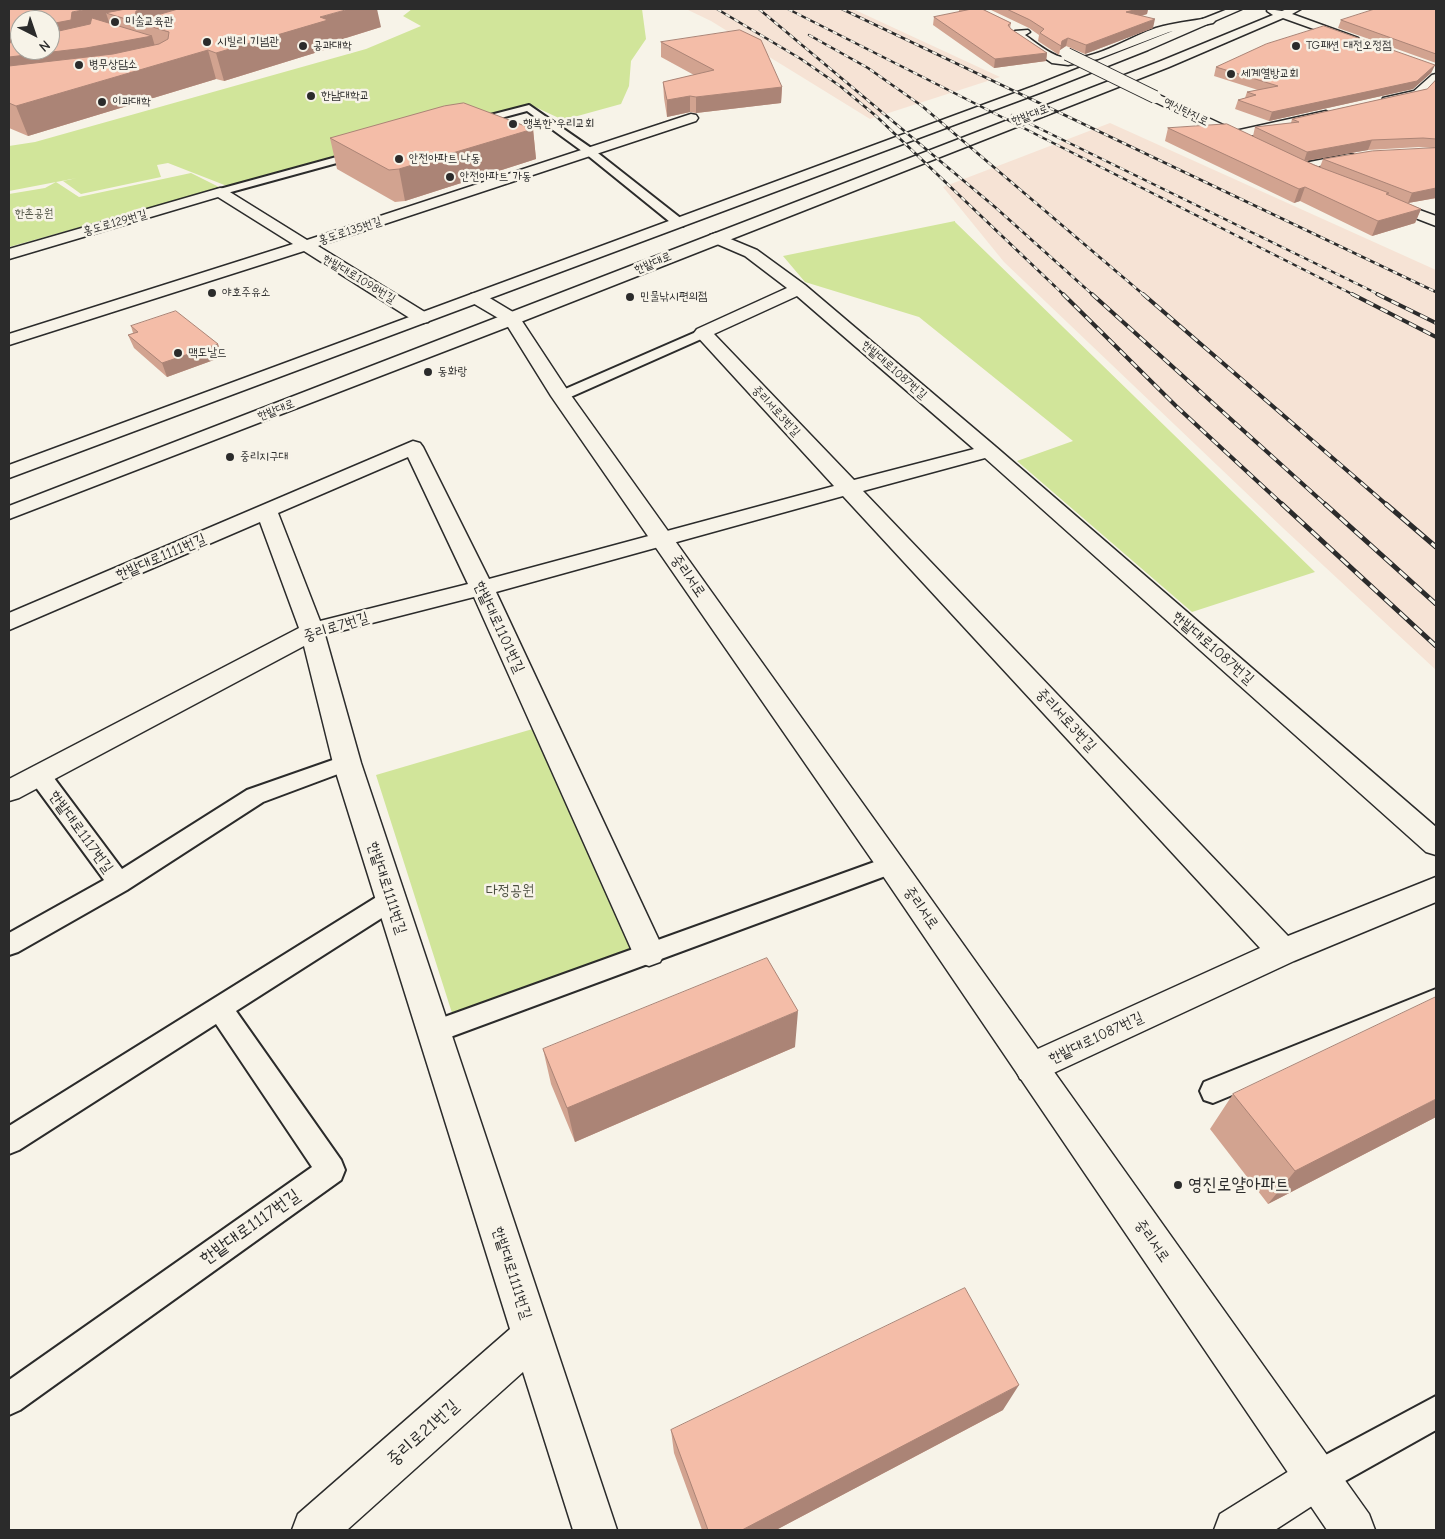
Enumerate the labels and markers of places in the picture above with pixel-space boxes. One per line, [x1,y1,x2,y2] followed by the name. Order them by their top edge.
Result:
[125,15,173,29] place label: 미술교육관
[109,16,121,28] marker: 미술교육관
[217,35,279,49] place label: 시빌리 기념관
[201,36,213,48] marker: 시빌리 기념관
[313,39,352,53] place label: 공과대학
[1306,39,1392,53] place label: TG패션 대전오정점
[297,40,309,52] marker: 공과대학
[1290,40,1302,52] marker: TG패션 대전오정점
[89,58,137,72] place label: 병무상담소
[73,59,85,71] marker: 병무상담소
[1241,67,1299,81] place label: 세계열방교회
[1225,68,1237,80] marker: 세계열방교회
[321,89,369,103] place label: 한남대학교
[305,90,317,102] marker: 한남대학교
[112,95,151,109] place label: 이과대학
[96,96,108,108] marker: 이과대학
[523,117,595,131] place label: 행복한 우리교회
[507,118,519,130] marker: 행복한 우리교회
[409,152,481,166] place label: 안전아파트 나동
[393,153,405,165] marker: 안전아파트 나동
[460,170,532,184] place label: 안전아파트 가동
[444,171,456,183] marker: 안전아파트 가동
[222,286,270,300] place label: 야호주유소
[206,287,218,299] marker: 야호주유소
[640,290,708,304] place label: 민물낚시편의점
[624,291,636,303] marker: 민물낚시편의점
[188,346,227,360] place label: 맥도날드
[172,347,184,359] marker: 맥도날드
[438,365,467,379] place label: 동화랑
[422,366,434,378] marker: 동화랑
[240,450,288,464] place label: 중리지구대
[224,451,236,463] marker: 중리지구대
[1188,1174,1289,1196] place label: 영진로얄아파트
[1172,1179,1184,1191] marker: 영진로얄아파트

